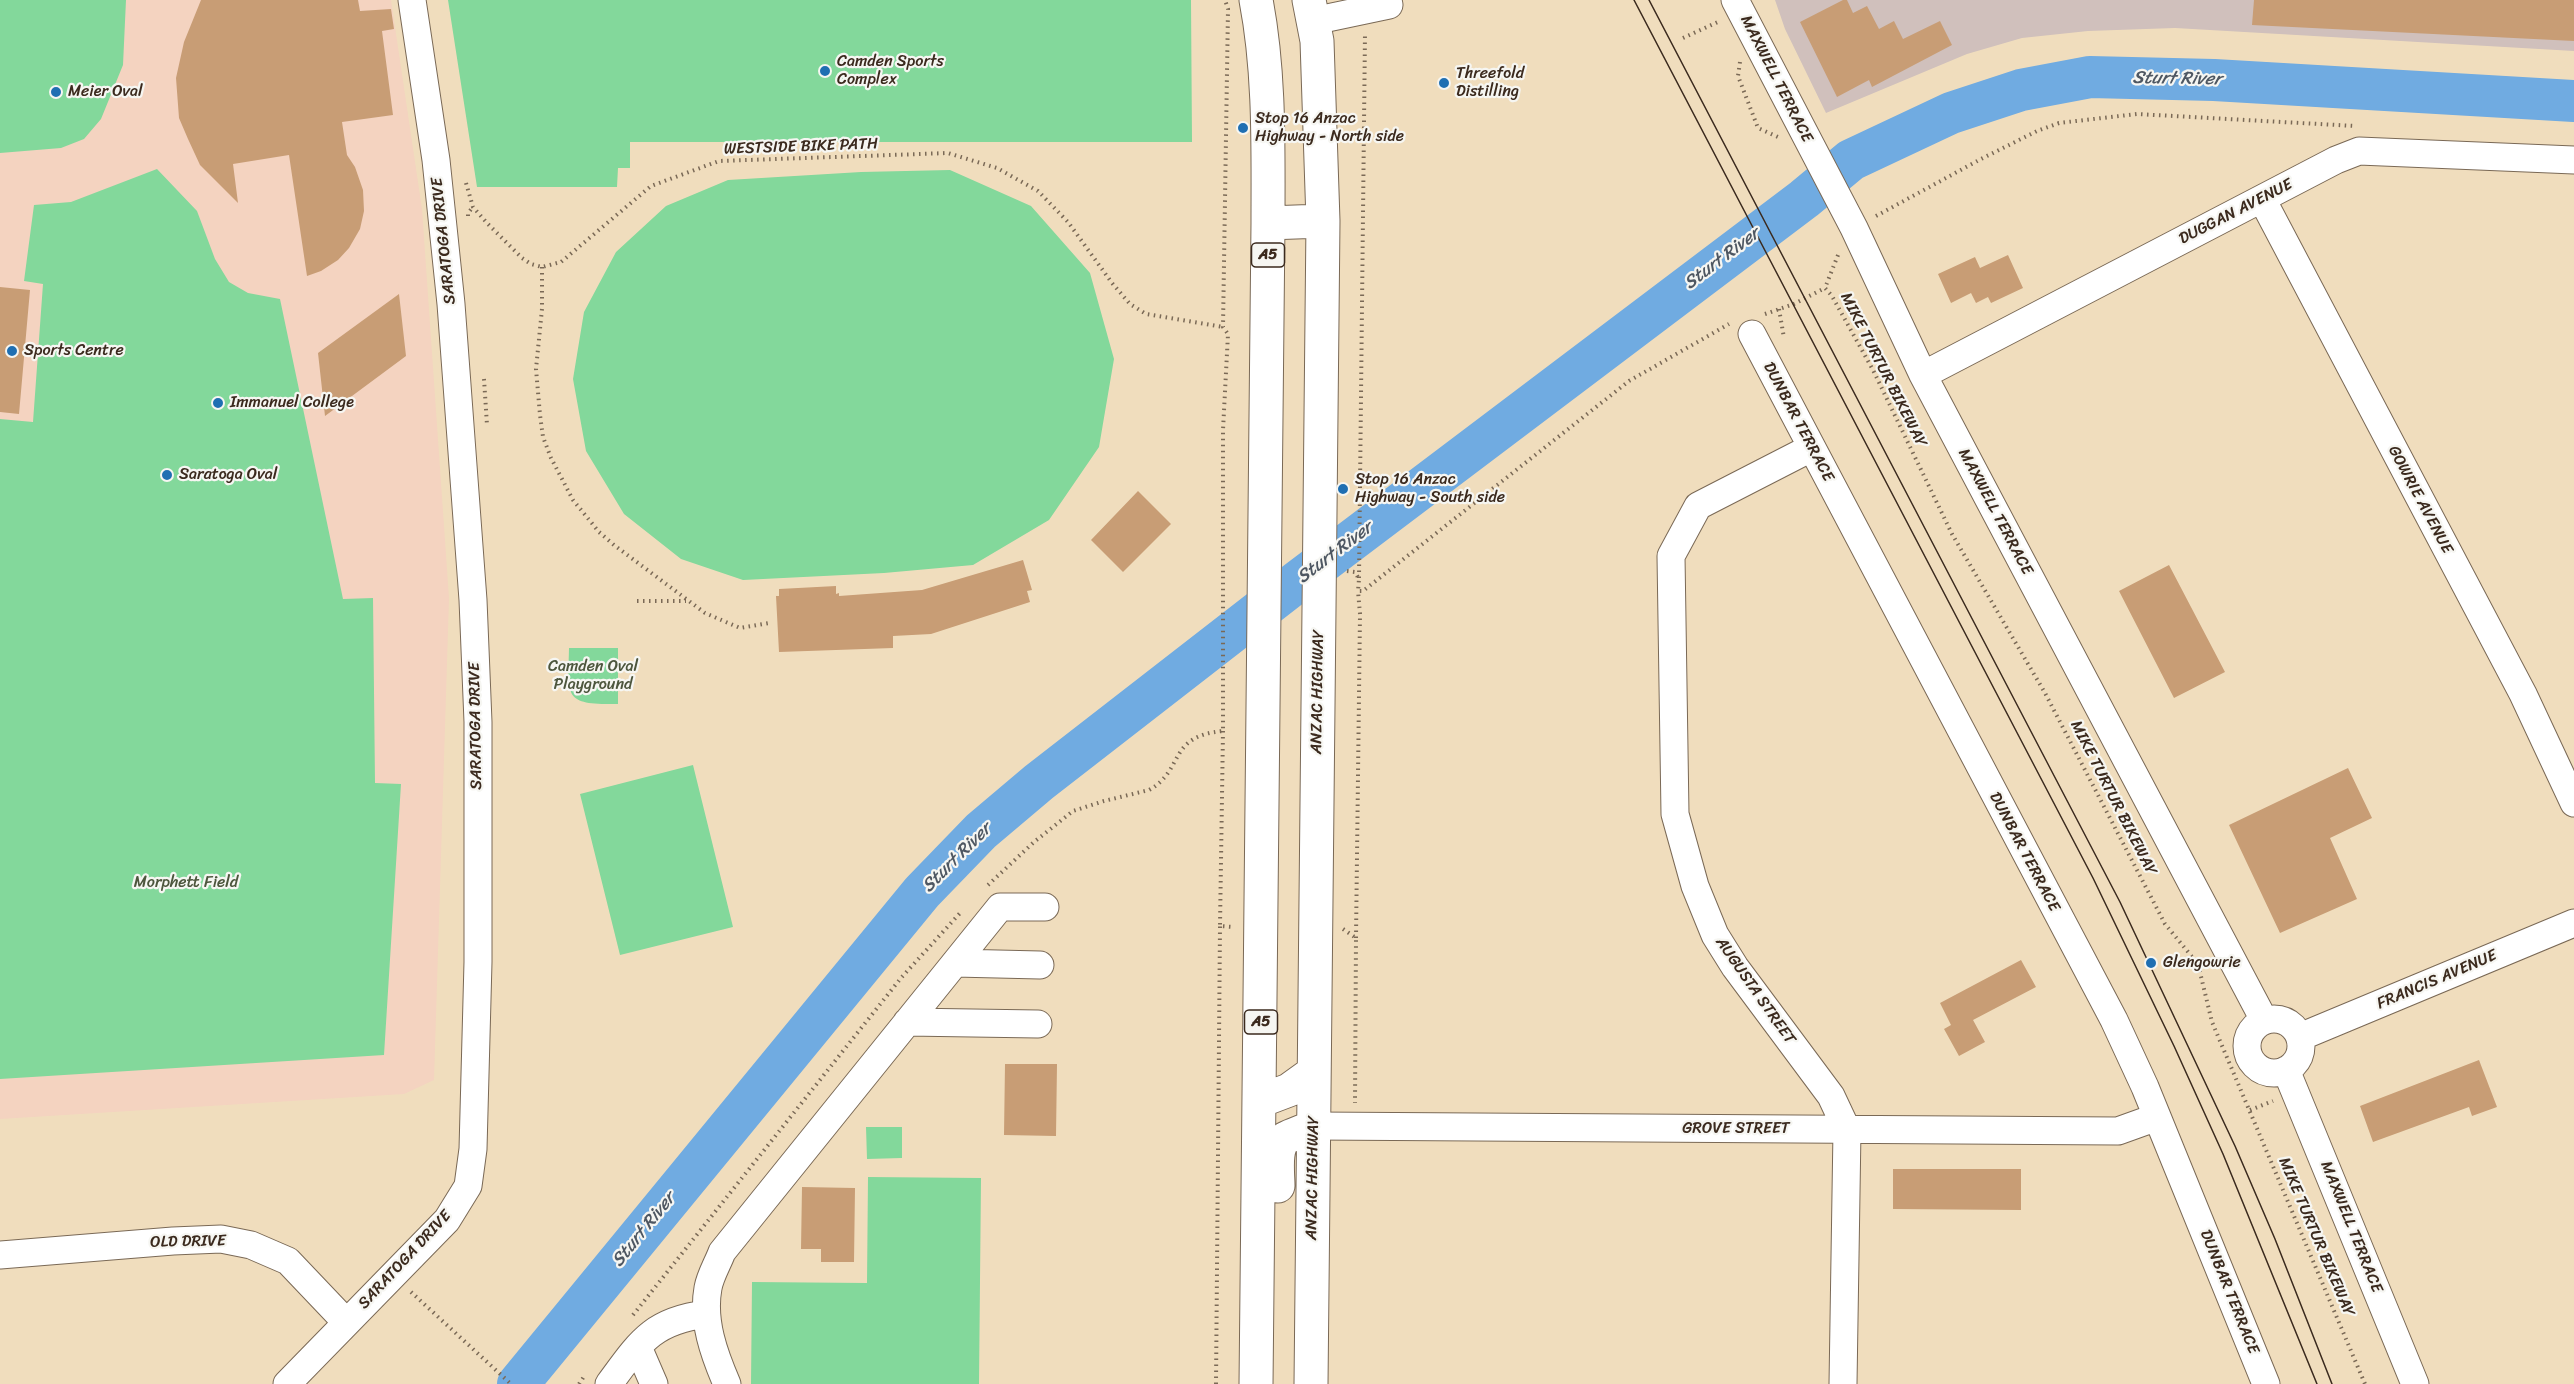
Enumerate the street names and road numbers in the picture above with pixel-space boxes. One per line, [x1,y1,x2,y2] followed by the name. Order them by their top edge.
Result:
[1736,12,1816,146] street label: MAXWELL TERRACE
[723,135,879,159] street label: WESTSIDE BIKE PATH
[2176,175,2296,249] street label: DUGGAN AVENUE
[428,177,460,305] street label: SARATOGA DRIVE
[1252,243,1284,267] road number: A5
[1836,290,1930,450] street label: MIKE TURTUR BIKEWAY
[1758,359,1838,485] street label: DUNBAR TERRACE
[2383,443,2457,557] street label: GOWRIE AVENUE
[1954,446,2036,578] street label: MAXWELL TERRACE
[1307,630,1329,754] street label: ANZAC HIGHWAY
[465,662,487,790] street label: SARATOGA DRIVE
[2066,718,2160,878] street label: MIKE TURTUR BIKEWAY
[1984,789,2064,915] street label: DUNBAR TERRACE
[1711,934,1799,1048] street label: AUGUSTA STREET
[2374,946,2500,1014] street label: FRANCIS AVENUE
[1244,1010,1278,1034] road number: A5
[1302,1116,1324,1240] street label: ANZAC HIGHWAY
[1682,1119,1790,1139] street label: GROVE STREET
[2274,1155,2358,1319] street label: MIKE TURTUR BIKEWAY
[2316,1158,2386,1296] street label: MAXWELL TERRACE
[354,1207,456,1313] street label: SARATOGA DRIVE
[2195,1227,2263,1357] street label: DUNBAR TERRACE
[150,1232,226,1252] street label: OLD DRIVE

